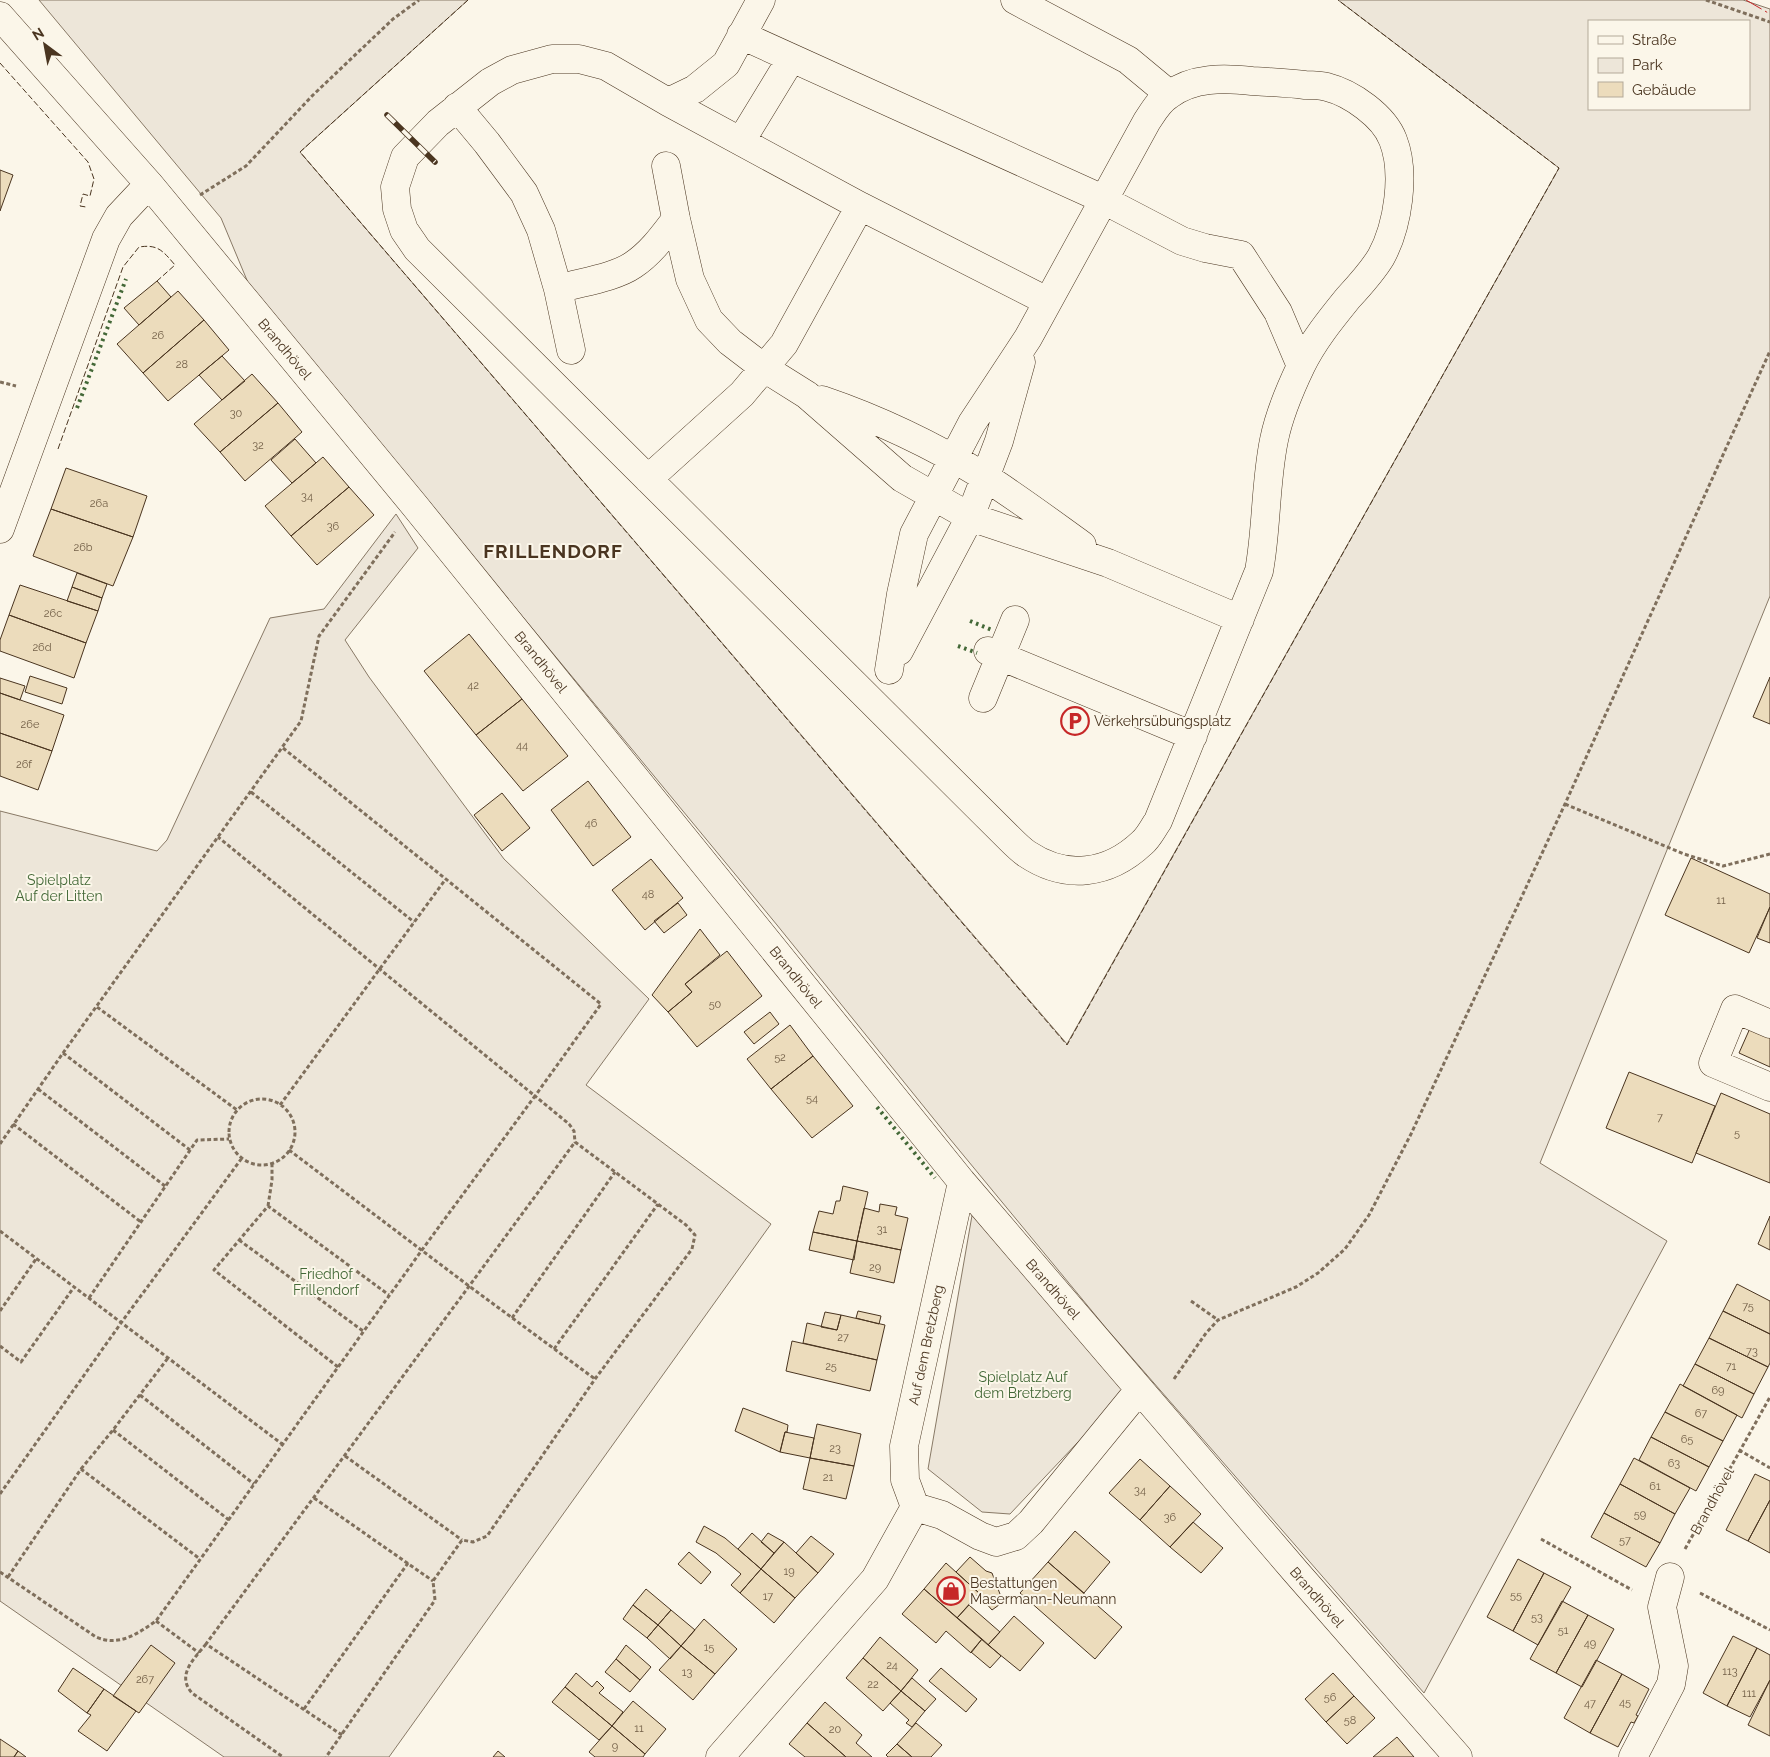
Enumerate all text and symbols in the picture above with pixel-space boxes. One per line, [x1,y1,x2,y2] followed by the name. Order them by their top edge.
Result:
[20,20,70,70] north arrow
[1588,20,1750,110] legend
[29,24,47,44] text: N
[1632,31,1677,49] text: Straße
[1632,56,1663,74] text: Park
[1632,81,1696,99] text: Gebäude
[255,315,315,383] street label: Brandhövel
[152,329,165,342] house number: 26
[176,358,188,371] house number: 28
[230,407,243,420] house number: 30
[252,439,264,452] house number: 32
[301,490,313,503] house number: 34
[90,497,108,510] house number: 26a
[327,520,340,533] house number: 36
[483,540,623,562] district label: FRILLENDORF
[73,541,93,554] house number: 26b
[44,607,62,620] house number: 26c
[511,628,571,696] street label: Brandhövel
[32,641,52,654] house number: 26d
[467,679,479,692] house number: 42
[1060,706,1090,736] parking icon: Verkehrsübungsplatz
[1094,713,1231,729] place label: Verkehrsübungsplatz
[21,718,40,731] house number: 26e
[516,739,528,752] house number: 44
[16,758,32,771] house number: 26f
[585,817,598,830] house number: 46
[15,872,103,904] park label: Spielplatz Auf der Litten
[642,888,654,901] house number: 48
[1716,894,1726,907] house number: 11
[766,943,826,1011] street label: Brandhövel
[709,998,722,1011] house number: 50
[774,1051,786,1064] house number: 52
[806,1092,818,1105] house number: 54
[1657,1111,1663,1124] house number: 7
[1734,1127,1740,1140] house number: 5
[877,1223,888,1236] house number: 31
[1023,1256,1083,1322] street label: Brandhövel
[869,1261,881,1274] house number: 29
[293,1266,360,1298] park label: Friedhof Frillendorf
[905,1283,947,1407] street label: Auf dem Bretzberg
[1742,1300,1754,1313] house number: 75
[837,1331,849,1344] house number: 27
[1746,1345,1758,1358] house number: 73
[825,1360,837,1373] house number: 25
[1726,1360,1737,1373] house number: 71
[974,1369,1072,1401] park label: Spielplatz Auf dem Bretzberg
[1711,1384,1725,1397] house number: 69
[1695,1407,1707,1420] house number: 67
[1681,1433,1693,1446] house number: 65
[829,1442,841,1455] house number: 23
[1668,1457,1680,1470] house number: 63
[1687,1465,1737,1537] street label: Brandhövel
[823,1471,834,1484] house number: 21
[1649,1480,1661,1493] house number: 61
[1134,1484,1146,1497] house number: 34
[1634,1508,1646,1521] house number: 59
[1164,1511,1177,1524] house number: 36
[1619,1534,1631,1547] house number: 57
[1287,1564,1347,1630] street label: Brandhövel
[783,1565,795,1578] house number: 19
[970,1575,1117,1607] place label: Bestattungen Masermann-Neumann
[936,1576,966,1606] shop icon: Bestattungen Masermann-Neumann
[1510,1589,1522,1602] house number: 55
[763,1590,773,1603] house number: 17
[1531,1611,1543,1624] house number: 53
[1558,1624,1569,1637] house number: 51
[1584,1637,1596,1650] house number: 49
[704,1641,714,1654] house number: 15
[886,1659,898,1672] house number: 24
[1722,1665,1738,1678] house number: 113
[682,1666,692,1679] house number: 13
[136,1673,154,1686] house number: 267
[867,1678,879,1691] house number: 22
[1742,1687,1756,1700] house number: 111
[1324,1691,1337,1704] house number: 56
[1619,1696,1631,1709] house number: 45
[1584,1697,1596,1710] house number: 47
[1344,1714,1356,1727] house number: 58
[634,1722,644,1735] house number: 11
[829,1723,841,1736] house number: 20
[612,1740,618,1753] house number: 9

